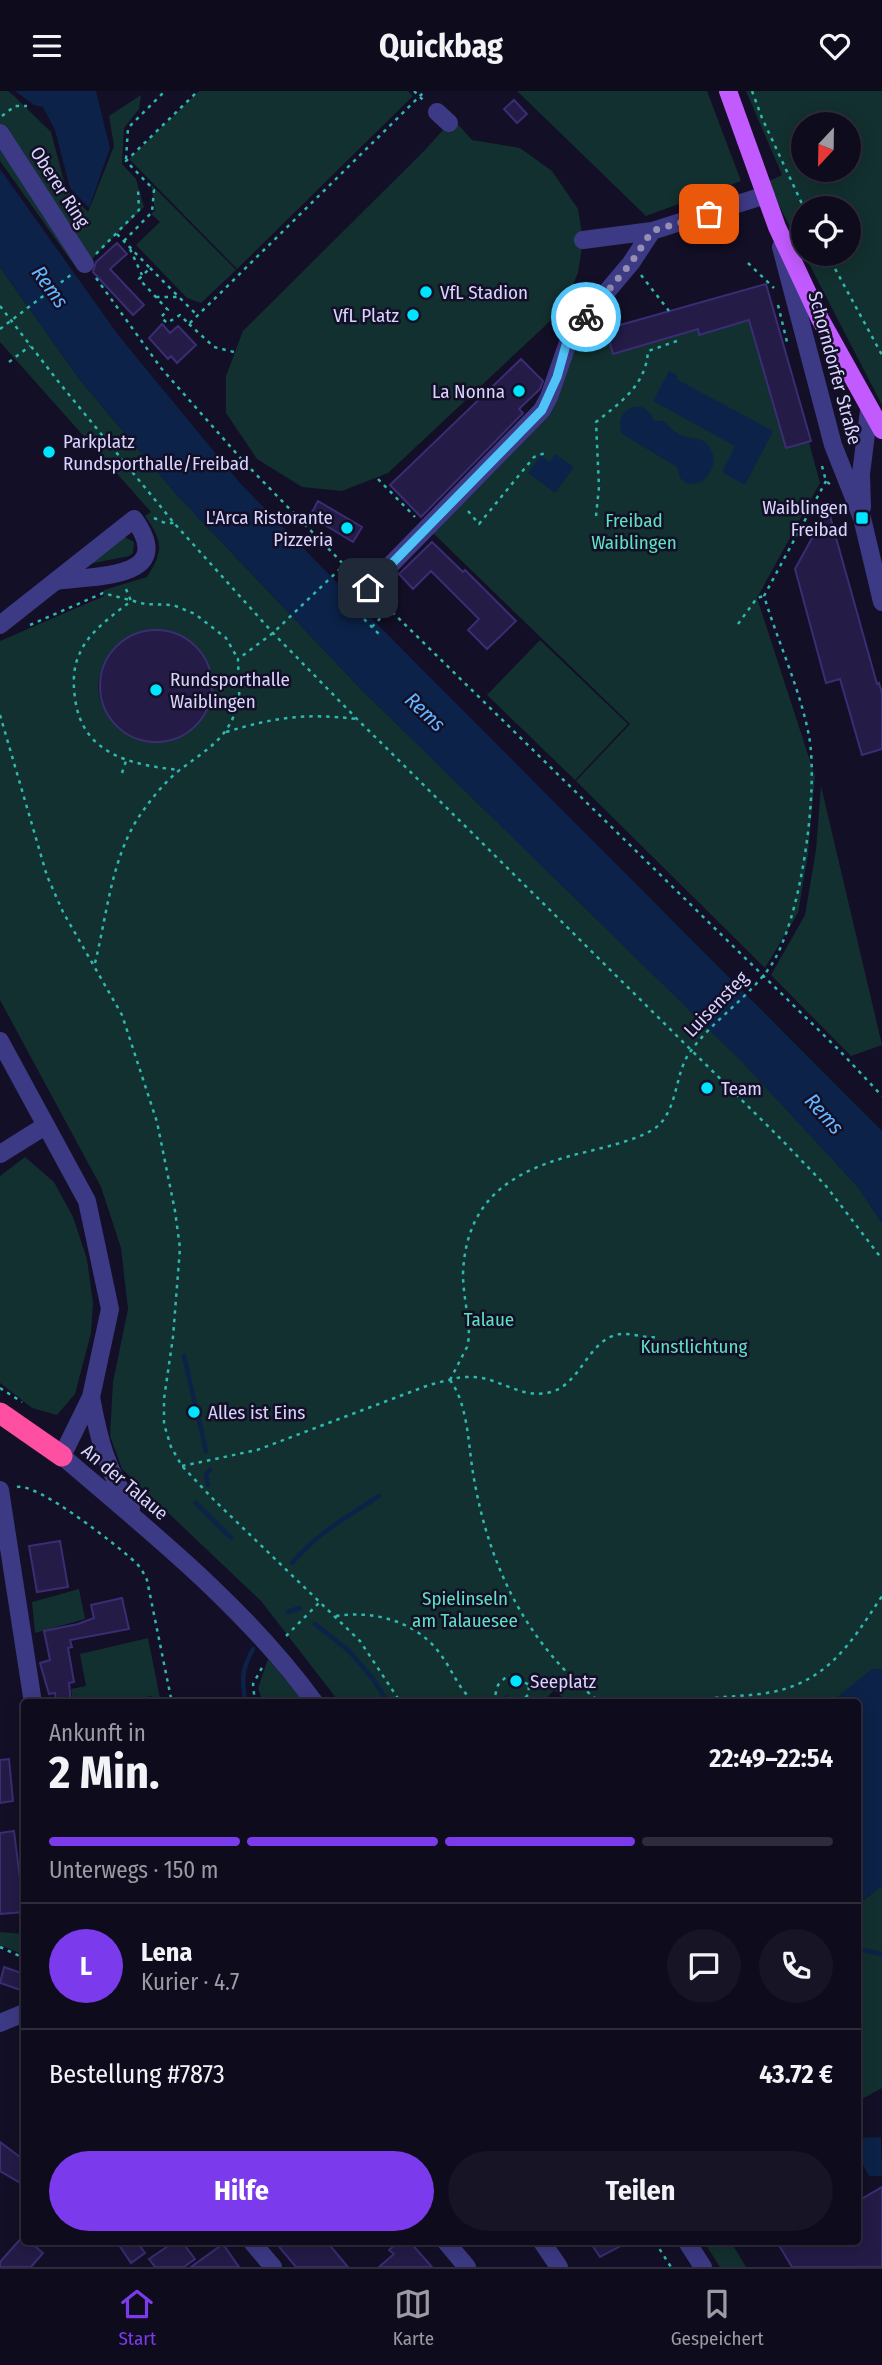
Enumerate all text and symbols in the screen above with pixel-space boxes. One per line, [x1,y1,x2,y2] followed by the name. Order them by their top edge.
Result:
[28,27,66,65] icon: menu
[379,27,503,65] text: Quickbag
[816,27,854,65] icon: heart
[791,112,861,182] north arrow
[791,112,861,266] map controls
[25,142,95,232] street label: Oberer Ring
[679,184,739,244] pin
[690,195,728,233] icon: bag
[791,196,861,266] button: locate
[26,261,74,313] water label: Rems
[440,281,528,304] place label: VfL Stadion
[551,282,621,352] courier
[418,284,434,300] marker: VfL Stadion
[803,289,867,447] street label: Schorndorfer Straße
[567,298,605,336] icon: bike
[333,304,399,327] place label: VfL Platz
[405,307,421,323] marker: VfL Platz
[432,380,505,403] place label: La Nonna
[511,383,527,399] marker: La Nonna
[63,430,249,475] place label: Parkplatz Rundsporthalle/Freibad
[41,444,57,460] marker: Parkplatz Rundsporthalle/Freibad
[762,496,848,541] place label: Waiblingen Freibad
[206,506,333,551] place label: L'Arca Ristorante Pizzeria
[591,509,677,554] park label: Freibad Waiblingen
[854,510,870,526] marker: Waiblingen Freibad
[339,520,355,536] marker: L'Arca Ristorante Pizzeria
[338,558,398,618] pin
[349,569,387,607] icon: home
[170,668,290,713] place label: Rundsporthalle Waiblingen
[148,682,164,698] marker: Rundsporthalle Waiblingen
[399,687,451,737] water label: Rems
[679,966,753,1042] street label: Luisensteg
[721,1077,762,1100] place label: Team
[699,1080,715,1096] marker: Team
[799,1088,849,1140] water label: Rems
[464,1308,514,1331] park label: Talaue
[640,1335,748,1358] park label: Kunstlichtung
[208,1401,305,1424] place label: Alles ist Eins
[186,1404,202,1420] marker: Alles ist Eins
[77,1439,173,1525] street label: An der Talaue
[412,1587,518,1632] park label: Spielinseln am Talauesee
[530,1670,597,1693] place label: Seeplatz
[508,1673,524,1689] marker: Seeplatz
[49,1719,146,1747] text: Ankunft in
[709,1743,833,1774] text: 22:49–22:54
[49,1745,160,1800] text: 2 Min.
[49,1856,218,1884] text: Unterwegs · 150 m
[667,1929,741,2003] button: chat
[759,1929,833,2003] button: phone
[141,1937,192,1968] text: Lena
[80,1951,92,1982] text: L
[141,1968,239,1996] text: Kurier · 4.7
[49,2059,225,2090] text: Bestellung #7873
[759,2059,833,2090] text: 43.72 €
[49,2151,434,2231] button: Hilfe
[448,2151,833,2231] button: Teilen
[118,2285,156,2350] tab: Start
[393,2285,434,2350] tab: Karte
[671,2285,764,2350] tab: Gespeichert

